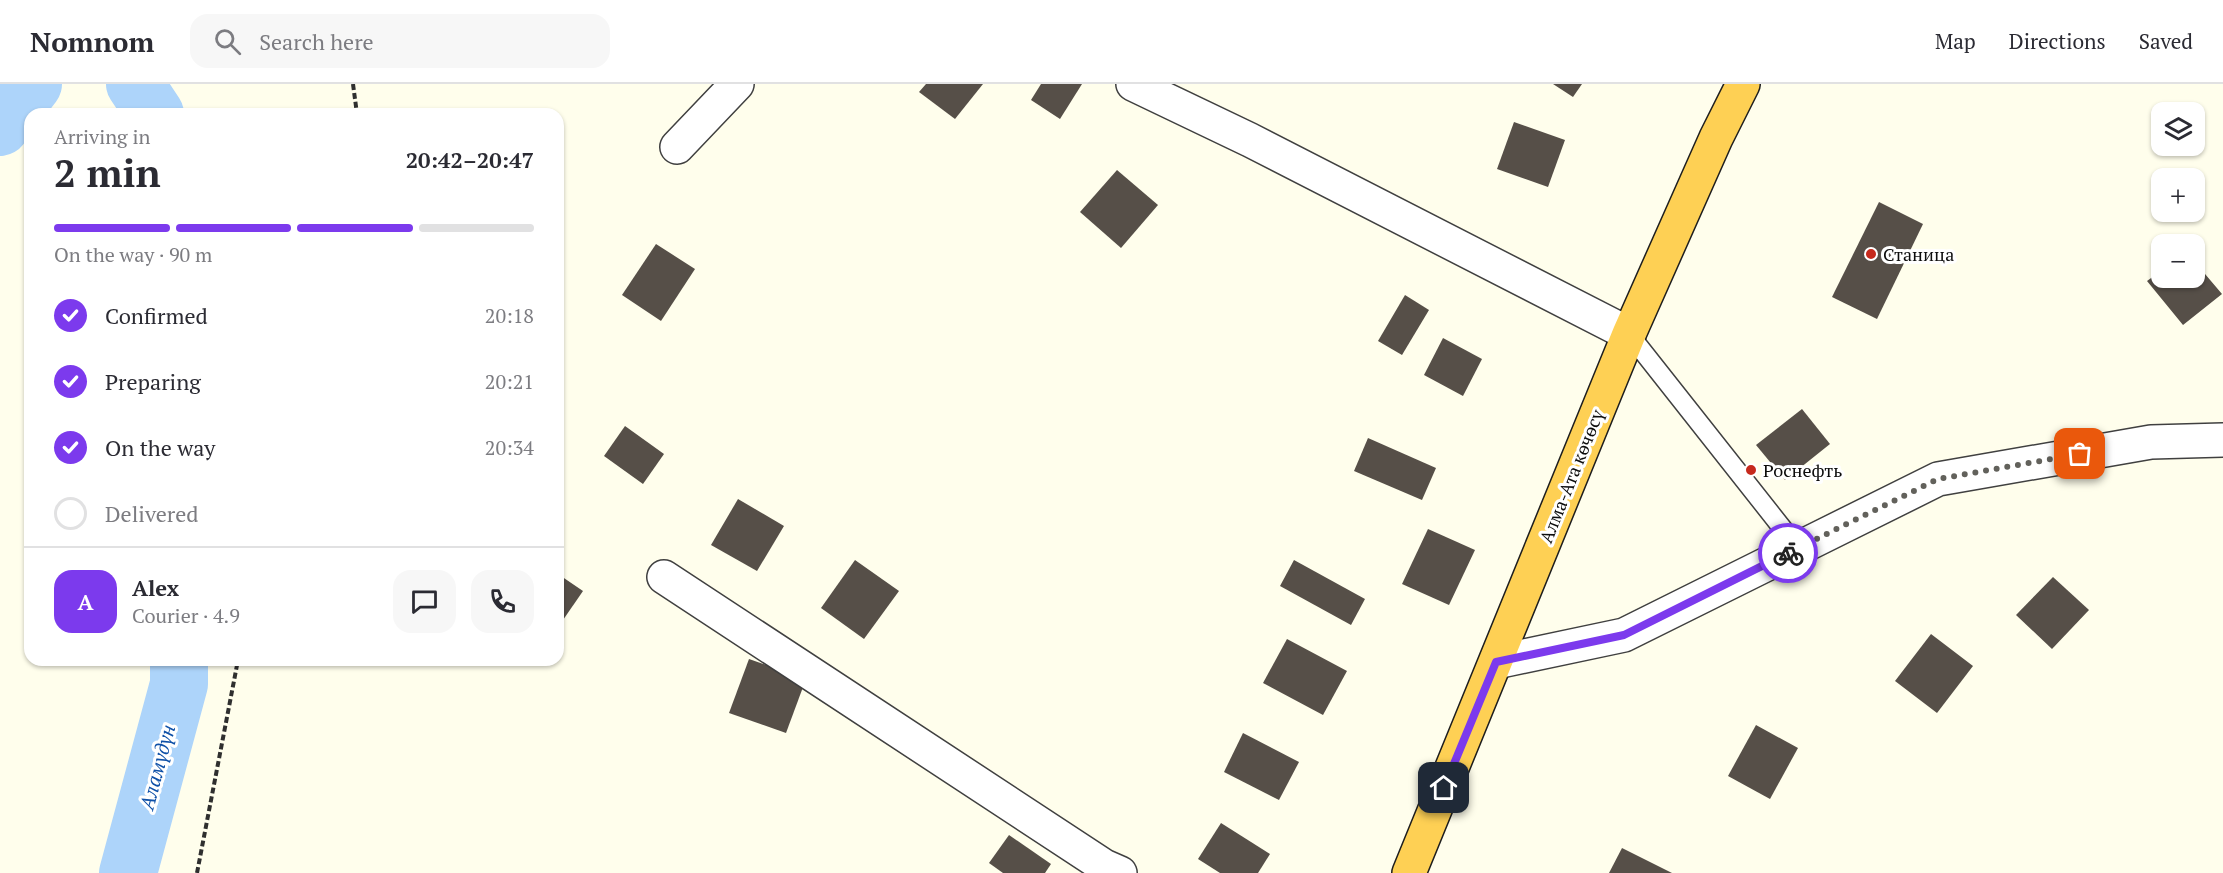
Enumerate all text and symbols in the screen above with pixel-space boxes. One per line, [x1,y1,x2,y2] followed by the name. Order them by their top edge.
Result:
[190,14,610,68] search box
[30,23,154,60] text: Nomnom
[211,25,244,58] icon: search
[259,27,374,56] text: Search here
[1935,27,1976,55] text: Map
[2009,27,2106,55] text: Directions
[2139,27,2193,55] text: Saved
[2151,102,2205,288] map controls
[2151,102,2205,156] button: layers
[54,123,150,150] text: Arriving in
[406,145,534,174] text: 20:42–20:47
[54,146,161,198] text: 2 min
[2151,168,2205,222] button: +
[2151,234,2205,288] button: −
[54,241,212,268] text: On the way · 90 m
[1883,242,1954,266] place label: Станица
[1864,247,1878,261] marker: Станица
[54,299,87,332] icon: check
[105,301,208,330] text: Confirmed
[485,302,534,329] text: 20:18
[54,365,87,398] icon: check
[105,367,201,396] text: Preparing
[485,368,534,395] text: 20:21
[1533,405,1609,546] street label: Алма-Ата көчөсү
[2054,428,2105,479] pin
[54,431,87,464] icon: check
[105,433,215,462] text: On the way
[485,434,534,461] text: 20:34
[2063,437,2096,470] icon: bag
[1763,458,1842,482] place label: Роснефть
[1744,463,1758,477] marker: Роснефть
[105,499,198,528] text: Delivered
[1758,523,1818,583] courier
[1772,537,1805,570] icon: bike
[393,570,456,633] button: chat
[471,570,534,633] button: phone
[132,573,179,602] text: Alex
[77,587,94,616] text: A
[132,602,240,629] text: Courier · 4.9
[132,721,181,814] water label: Аламүдүн
[1418,762,1469,813] pin
[1427,771,1460,804] icon: home

